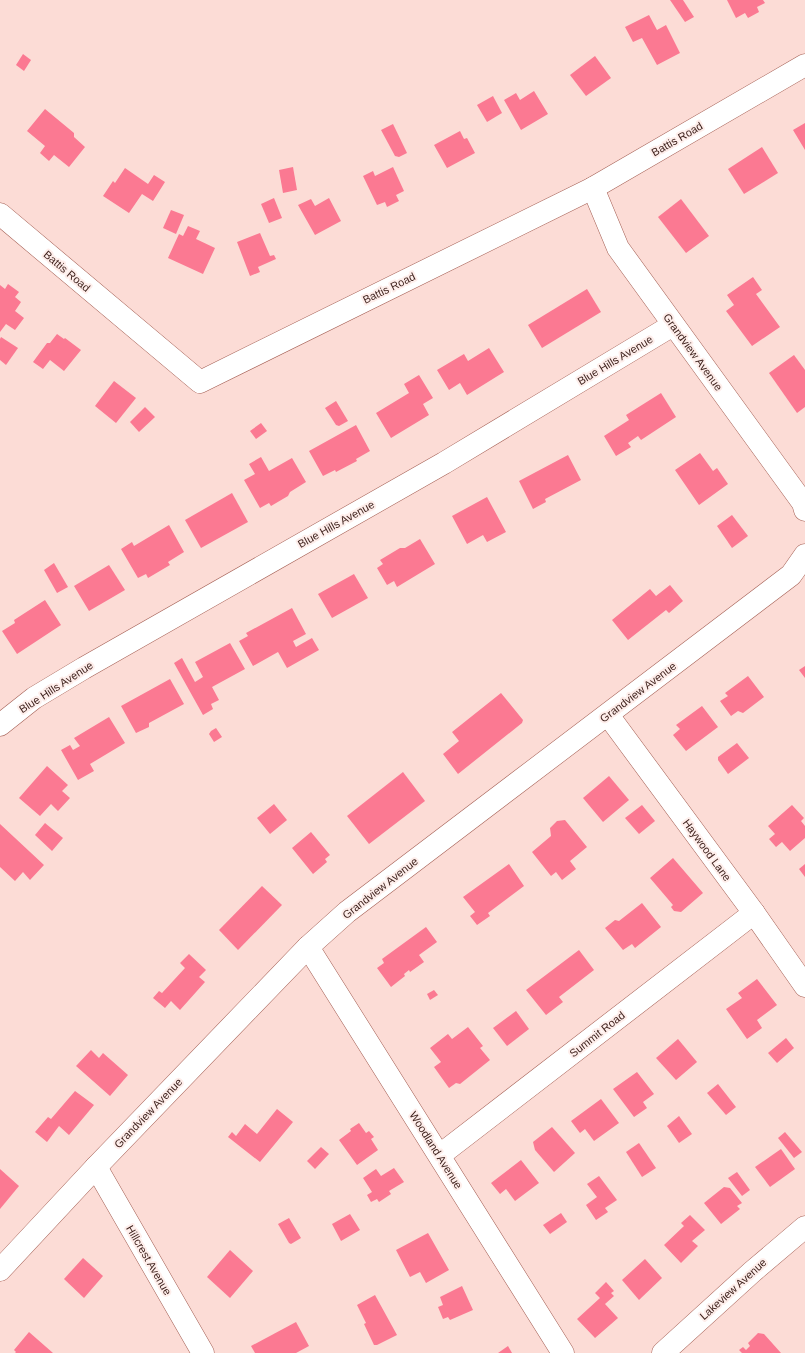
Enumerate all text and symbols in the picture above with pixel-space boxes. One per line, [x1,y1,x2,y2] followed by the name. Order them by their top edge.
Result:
[649,120,705,158] street label: Battis Road
[41,248,93,294] street label: Battis Road
[361,270,417,306] street label: Battis Road
[661,311,725,393] street label: Grandview Avenue
[575,333,655,387] street label: Blue Hills Avenue
[296,498,376,550] street label: Blue Hills Avenue
[17,659,95,715] street label: Blue Hills Avenue
[598,659,678,725] street label: Grandview Avenue
[681,817,733,883] street label: Haywood Lane
[340,855,420,921] street label: Grandview Avenue
[567,1009,627,1059] street label: Summit Road
[112,1076,184,1150] street label: Grandview Avenue
[407,1109,465,1191] street label: Woodland Avenue
[124,1223,174,1297] street label: Hillcrest Avenue
[697,1256,769,1322] street label: Lakeview Avenue

